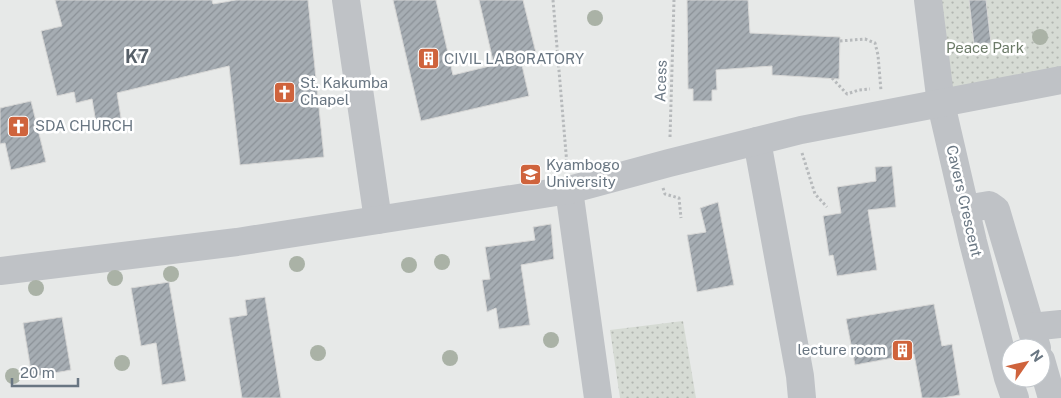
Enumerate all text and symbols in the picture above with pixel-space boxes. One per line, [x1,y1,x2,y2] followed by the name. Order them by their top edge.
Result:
[946,39,1024,56] park label: Peace Park
[125,46,149,67] district label: K7
[416,47,440,71] building icon: CIVIL LABORATORY
[444,50,584,67] place label: CIVIL LABORATORY
[651,60,670,102] street label: Acess
[300,74,388,108] place label: St. Kakumba Chapel
[272,80,296,104] church icon: St. Kakumba Chapel
[7,114,31,138] church icon: SDA CHURCH
[35,117,133,134] place label: SDA CHURCH
[943,143,986,259] street label: Cavers Crescent
[546,156,620,190] place label: Kyambogo University
[518,162,542,186] school or university icon: Kyambogo University
[890,338,914,362] building icon: lecture room
[1001,338,1051,388] north arrow
[797,341,886,358] place label: lecture room
[1027,347,1046,365] text: N
[12,356,79,388] scale bar
[20,364,55,381] text: 20 m

